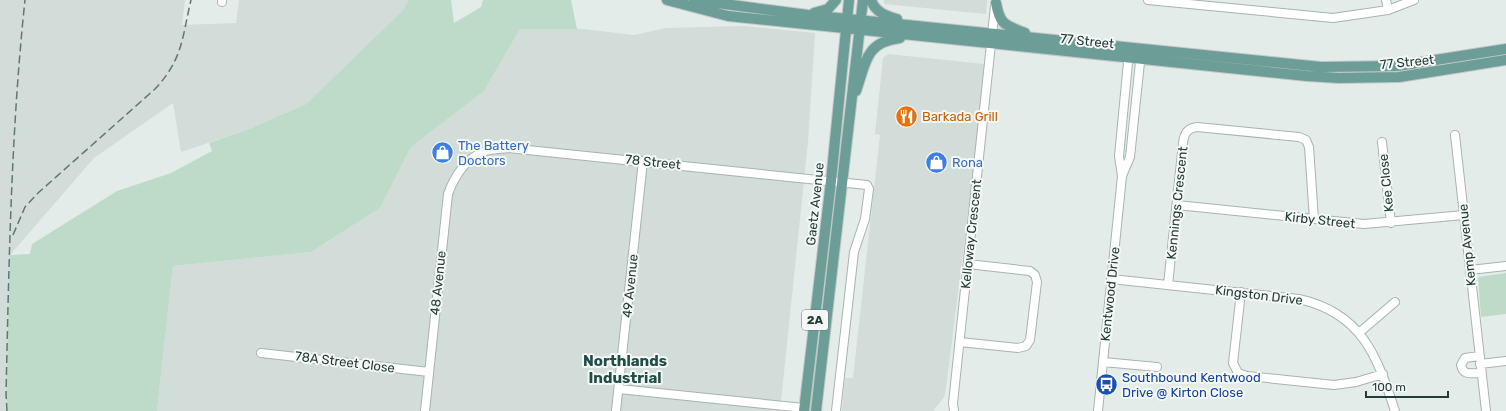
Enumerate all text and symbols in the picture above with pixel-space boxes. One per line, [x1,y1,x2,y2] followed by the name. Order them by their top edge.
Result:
[1059,31,1115,51] street label: 77 Street
[1379,52,1435,72] street label: 77 Street
[894,103,920,129] restaurant icon: Barkada Grill
[922,109,998,124] place label: Barkada Grill
[458,138,529,168] place label: The Battery Doctors
[430,139,456,165] shop icon: The Battery Doctors
[1164,146,1191,260] street label: Kennings Crescent
[924,149,950,175] shop icon: Rona
[625,152,681,172] street label: 78 Street
[1375,153,1397,213] street label: Kee Close
[952,155,983,170] place label: Rona
[803,162,827,246] street label: Gaetz Avenue
[958,178,984,290] street label: Kelloway Crescent
[1455,203,1479,287] street label: Kemp Avenue
[1284,209,1356,231] street label: Kirby Street
[1098,246,1122,342] street label: Kentwood Drive
[427,250,449,316] street label: 48 Avenue
[619,253,641,319] street label: 49 Avenue
[1214,282,1304,309] street label: Kingston Drive
[802,310,828,330] road number: 2A
[294,348,396,376] street label: 78A Street Close
[583,352,667,387] district label: Northlands Industrial
[1122,370,1261,400] place label: Southbound Kentwood Drive @ Kirton Close
[1094,371,1120,397] bus stop icon: Southbound Kentwood Drive @ Kirton Close
[1366,373,1448,399] scale bar
[1372,380,1406,394] text: 100 m

